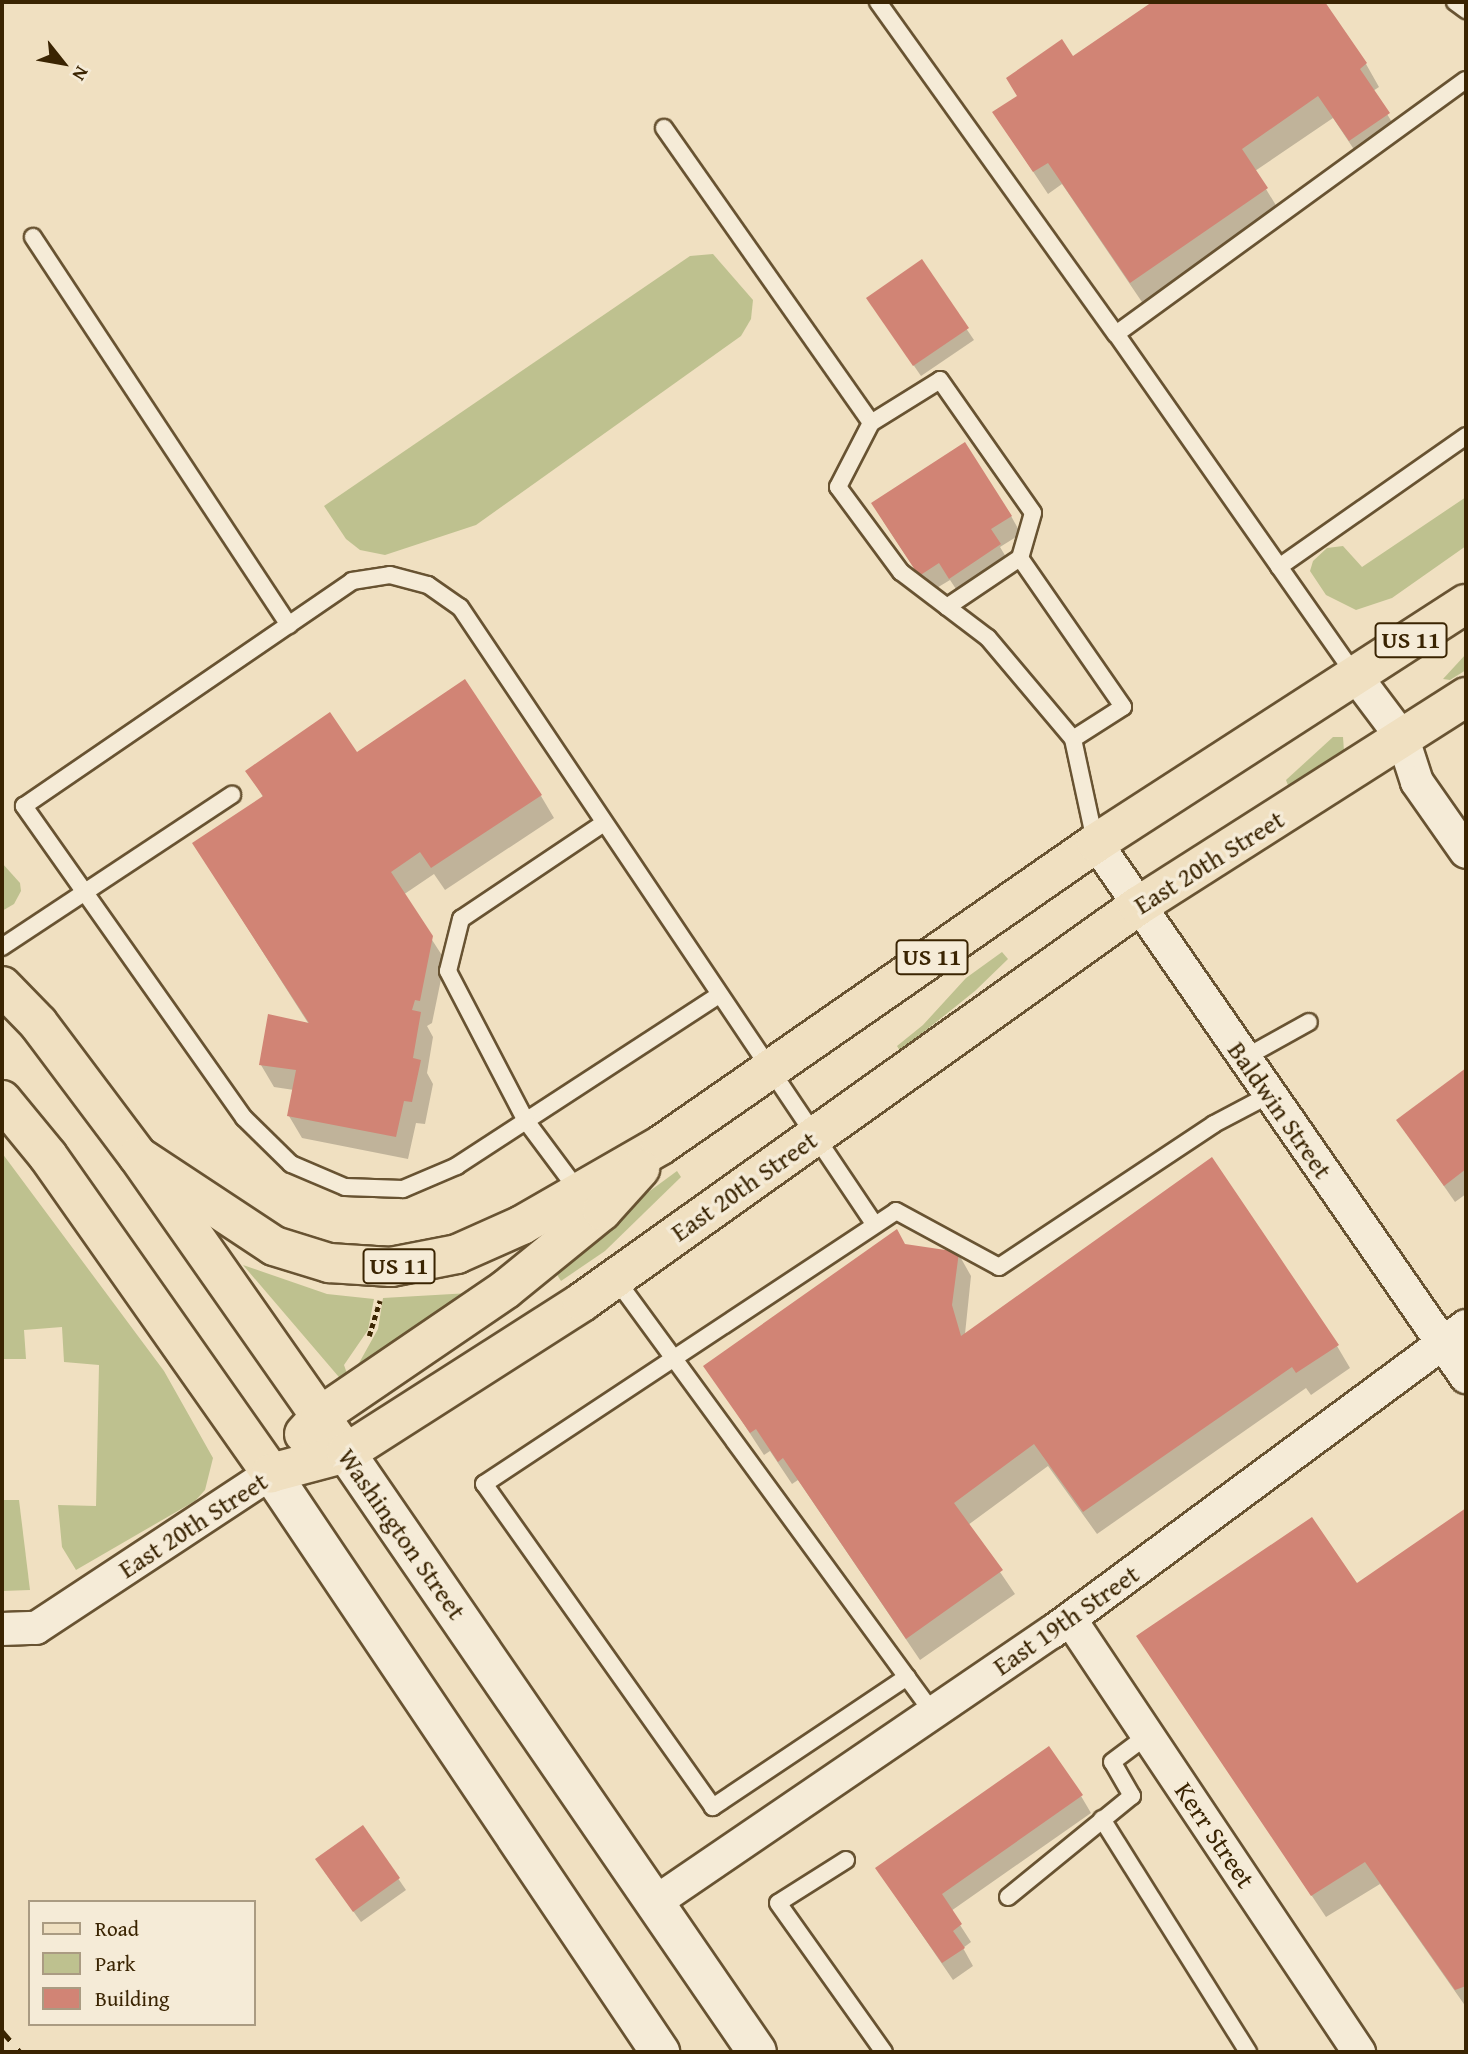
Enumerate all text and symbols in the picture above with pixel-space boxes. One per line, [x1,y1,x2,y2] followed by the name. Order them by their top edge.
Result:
[28,28,98,98] north arrow
[66,61,96,86] text: N
[1374,620,1448,660] road number: US 11
[1128,803,1290,921] street label: East 20th Street
[895,937,969,978] road number: US 11
[1221,1035,1339,1185] street label: Baldwin Street
[665,1124,823,1248] street label: East 20th Street
[362,1246,436,1286] road number: US 11
[331,1442,473,1626] street label: Washington Street
[113,1465,273,1585] street label: East 20th Street
[987,1558,1145,1682] street label: East 19th Street
[1168,1776,1262,1894] street label: Kerr Street
[28,1900,256,2026] legend
[95,1913,139,1944] text: Road
[95,1948,136,1979] text: Park
[95,1983,169,2014] text: Building

